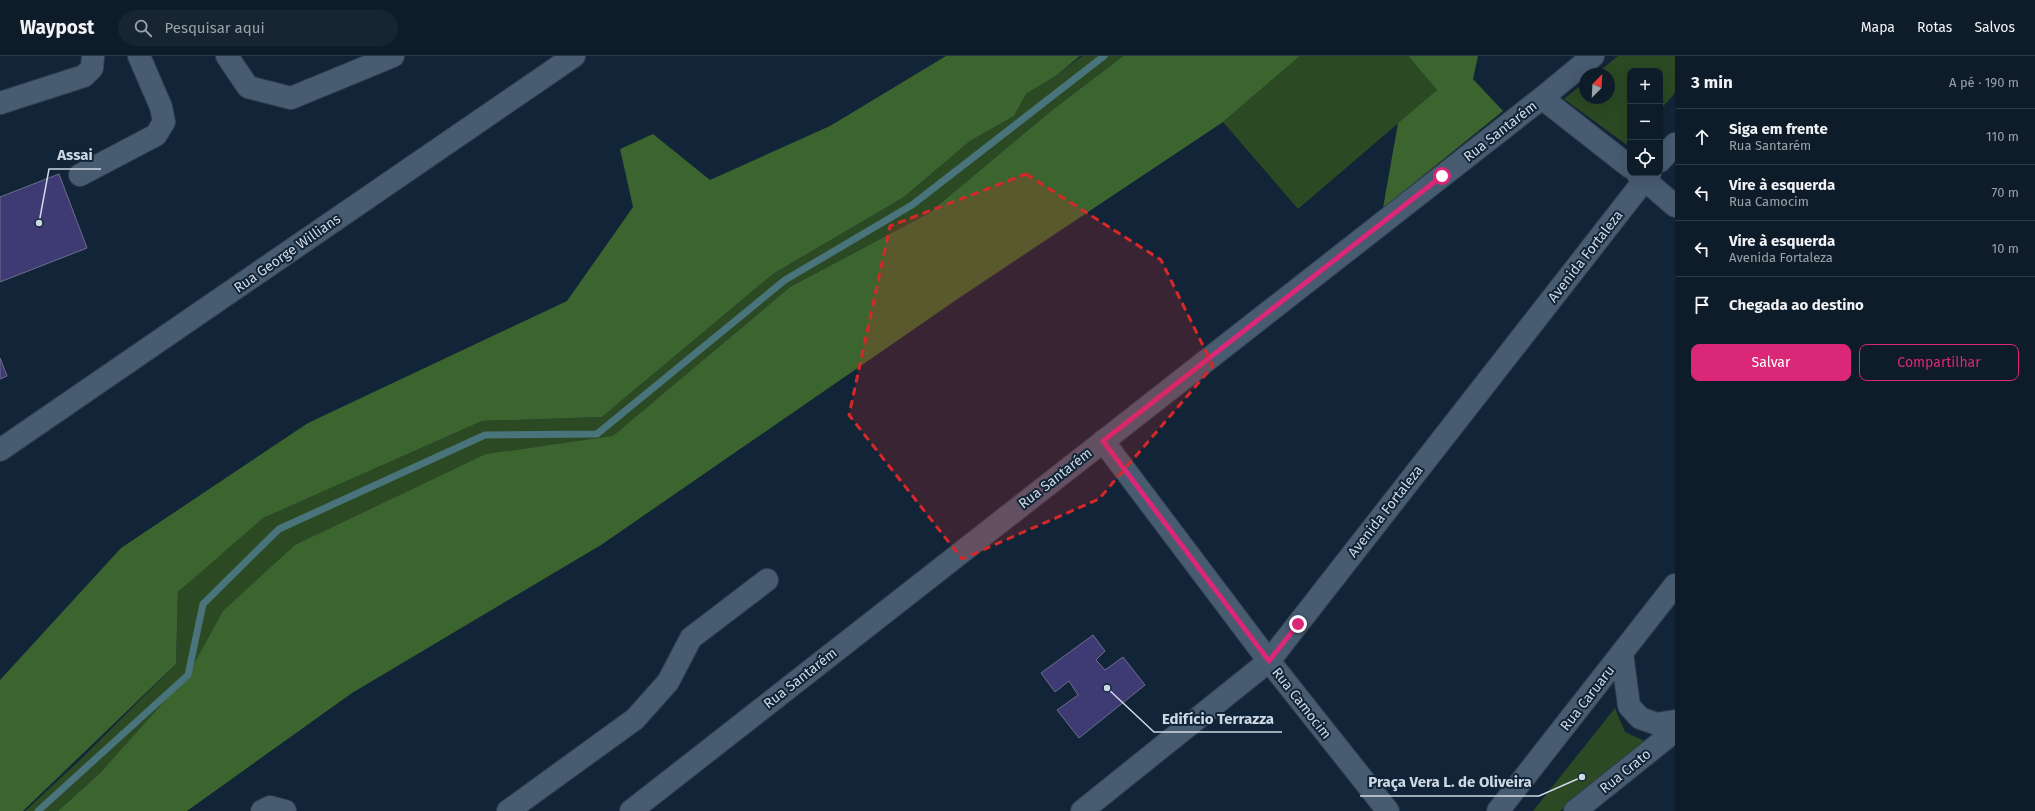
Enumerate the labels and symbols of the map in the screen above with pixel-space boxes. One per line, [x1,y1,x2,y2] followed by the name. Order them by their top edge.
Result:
[1579,68,1615,104] north arrow
[1460,97,1540,165] street label: Rua Santarém
[49,142,101,169] callout: Assai
[56,146,93,164] text: Assai
[1433,167,1451,185] route start
[1544,207,1627,306] street label: Avenida Fortaleza
[231,210,344,297] street label: Rua George Willians
[1015,444,1095,512] street label: Rua Santarém
[1344,462,1427,561] street label: Avenida Fortaleza
[1289,615,1307,633] route end
[760,644,840,712] street label: Rua Santarém
[1557,662,1618,734] street label: Rua Caruaru
[1268,664,1335,742] street label: Rua Camocim
[1154,705,1282,732] callout: Edifício Terrazza
[1162,710,1274,728] text: Edifício Terrazza
[1596,746,1654,797] street label: Rua Crato
[1360,769,1539,796] callout: Praça Vera L. de Oliveira
[1368,773,1532,792] text: Praça Vera L. de Oliveira

